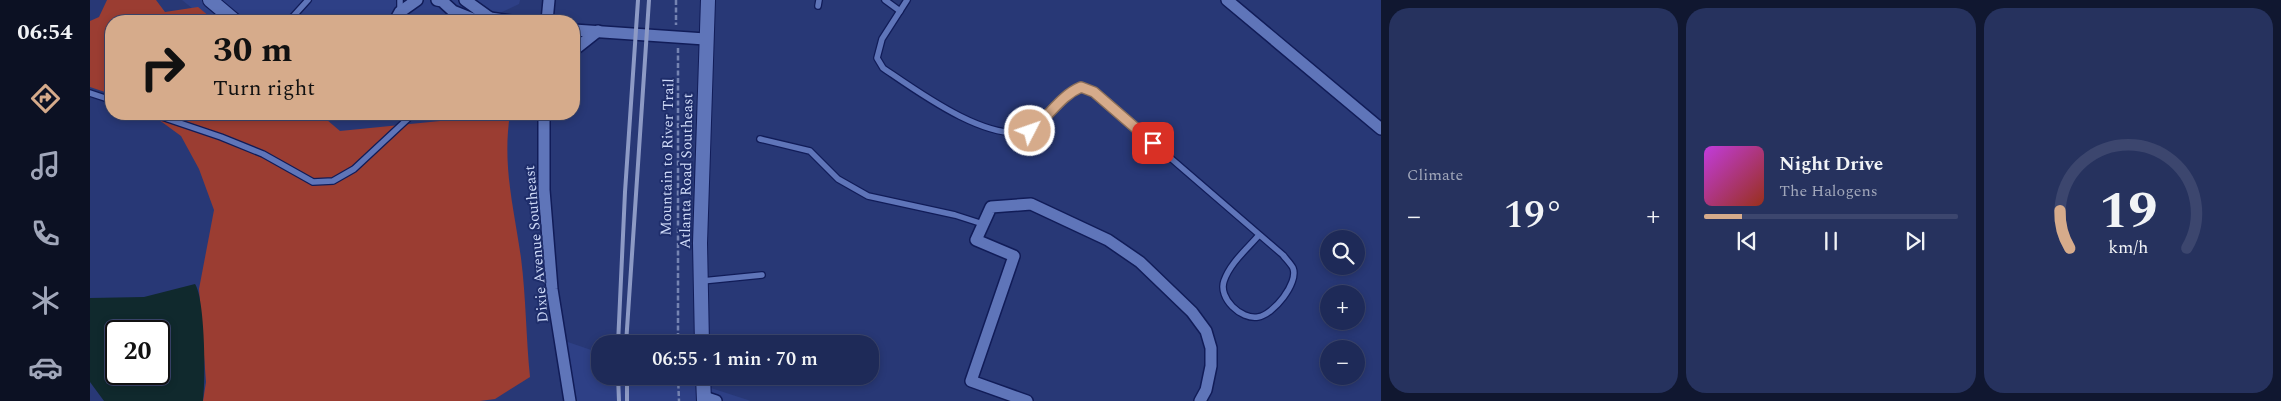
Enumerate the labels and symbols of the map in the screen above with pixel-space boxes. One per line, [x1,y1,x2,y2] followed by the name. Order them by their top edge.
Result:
[655,78,680,236] street label: Mountain to River Trail
[674,93,699,249] street label: Atlanta Road Southeast
[1003,104,1055,156] position arrow
[1132,122,1174,164] pin
[518,164,555,324] street label: Dixie Avenue Southeast
[105,320,170,385] speed limit sign: 20

